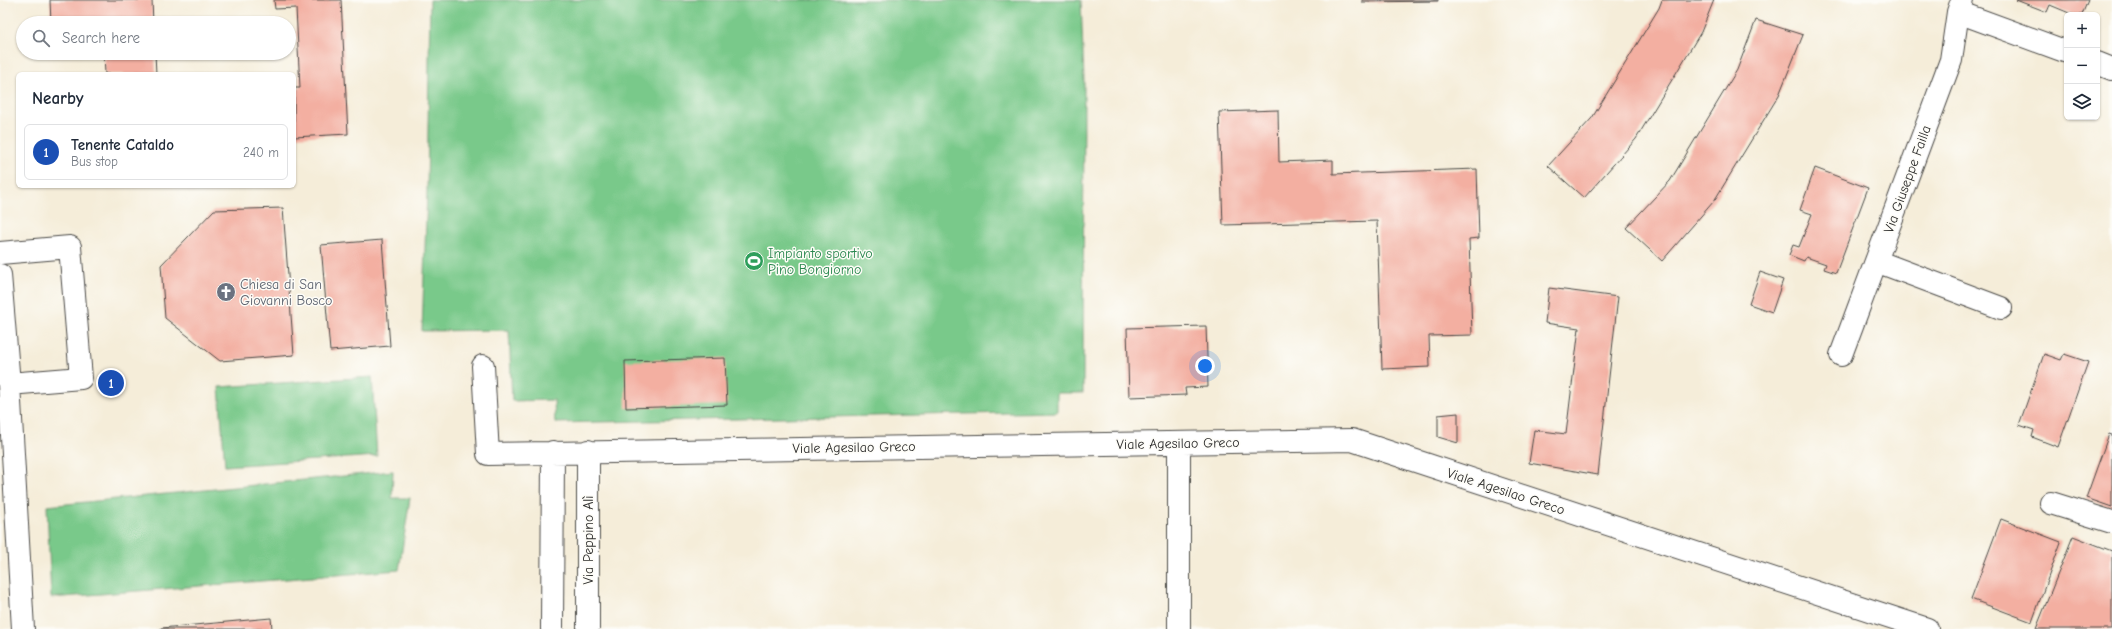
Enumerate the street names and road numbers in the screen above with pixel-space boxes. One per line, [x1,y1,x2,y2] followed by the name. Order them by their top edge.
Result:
[1880,123,1935,235] street label: Via Giuseppe Failla
[1116,434,1240,453] street label: Viale Agesilao Greco
[792,438,916,457] street label: Viale Agesilao Greco
[1445,464,1567,519] street label: Viale Agesilao Greco
[580,495,597,585] street label: Via Peppino Alì

